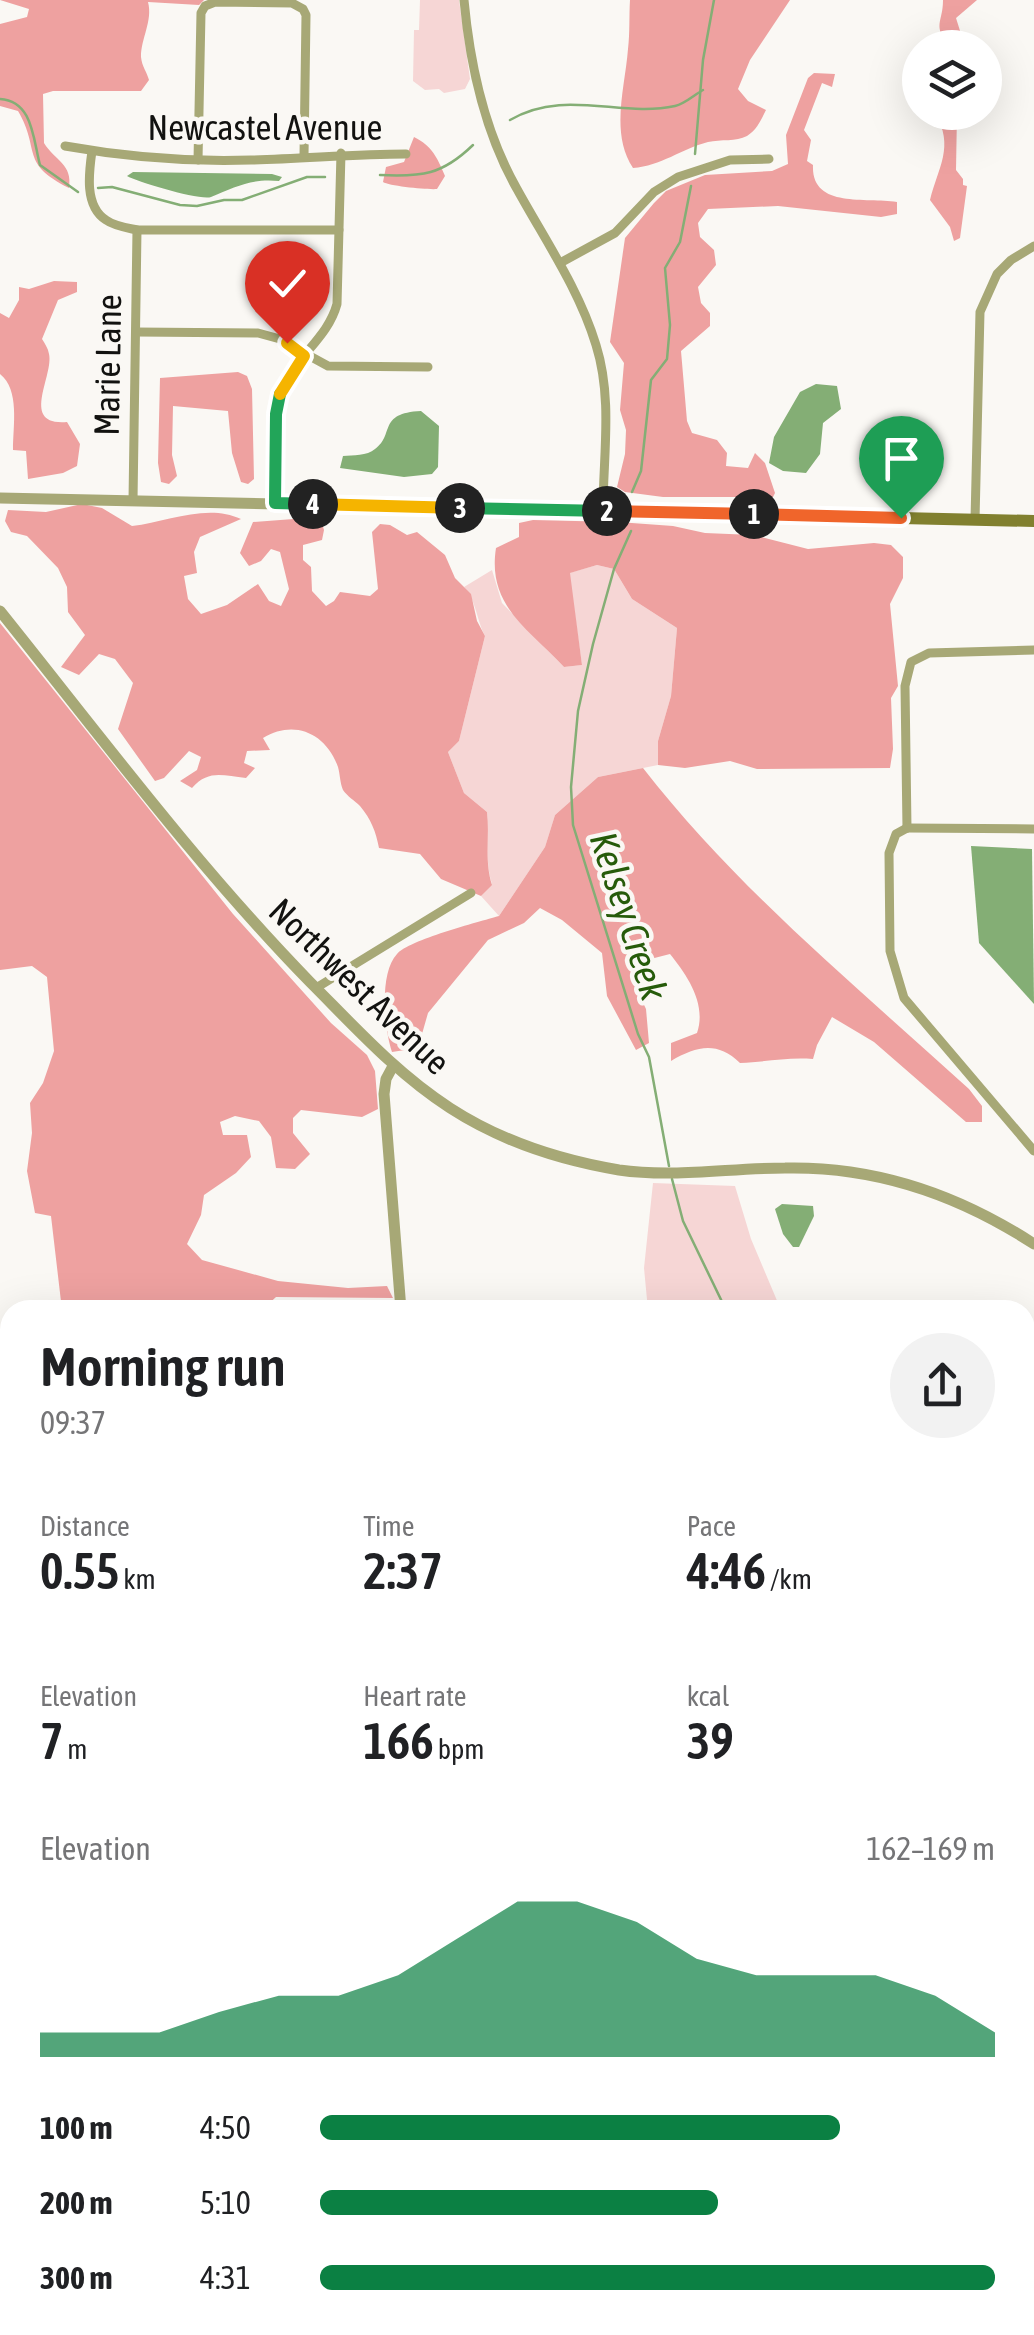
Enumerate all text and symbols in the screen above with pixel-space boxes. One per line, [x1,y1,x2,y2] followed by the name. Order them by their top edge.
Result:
[902,30,1002,130] map controls
[902,30,1002,130] button: layers
[148,107,382,147] street label: Newcastel Avenue
[245,241,330,344] pin
[260,256,315,311] icon: check
[86,294,128,436] street label: Marie Lane
[859,416,944,519] pin
[874,431,929,486] icon: arrive
[288,479,338,529] pin: 4
[435,483,485,533] pin: 3
[582,486,632,536] pin: 2
[306,488,320,520] text: 4
[729,489,779,539] pin: 1
[453,492,467,524] text: 3
[600,495,614,527] text: 2
[747,498,761,530] text: 1
[582,827,677,1007] water label: Kelsey Creek
[262,890,458,1082] street label: Northwest Avenue
[890,1333,995,1438] button: share
[40,1335,286,1398] text: Morning run
[40,1404,106,1441] text: 09:37
[40,1510,130,1542] text: Distance
[363,1510,414,1542] text: Time
[687,1510,736,1542] text: Pace
[40,1542,119,1600] text: 0.55
[363,1542,443,1600] text: 2:37
[687,1542,766,1600] text: 4:46
[119,1563,156,1595] text: km
[766,1563,812,1595] text: /km
[40,1680,137,1712] text: Elevation
[363,1680,466,1712] text: Heart rate
[687,1680,729,1712] text: kcal
[40,1712,64,1770] text: 7
[363,1712,434,1770] text: 166
[687,1712,734,1770] text: 39
[64,1733,88,1765] text: m
[434,1733,484,1765] text: bpm
[40,1830,151,1867] text: Elevation
[866,1830,995,1867] text: 162–169 m
[40,2109,113,2146] text: 100 m
[200,2109,251,2146] text: 4:50
[40,2184,113,2221] text: 200 m
[200,2184,251,2221] text: 5:10
[40,2259,113,2296] text: 300 m
[200,2259,251,2296] text: 4:31

